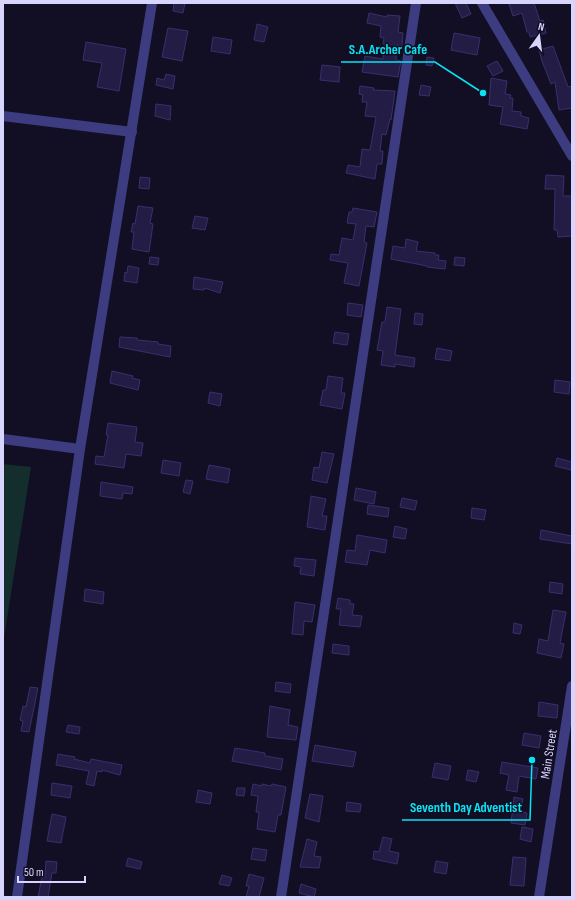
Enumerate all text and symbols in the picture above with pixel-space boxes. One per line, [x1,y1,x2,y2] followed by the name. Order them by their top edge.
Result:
[519,16,559,56] north arrow
[537,20,546,34] text: N
[341,36,435,62] callout: S.A.Archer Cafe
[349,41,427,58] text: S.A.Archer Cafe
[537,728,561,780] street label: Main Street
[402,794,530,820] callout: Seventh Day Adventist
[410,799,522,816] text: Seventh Day Adventist
[18,858,85,884] scale bar
[24,865,44,880] text: 50 m

